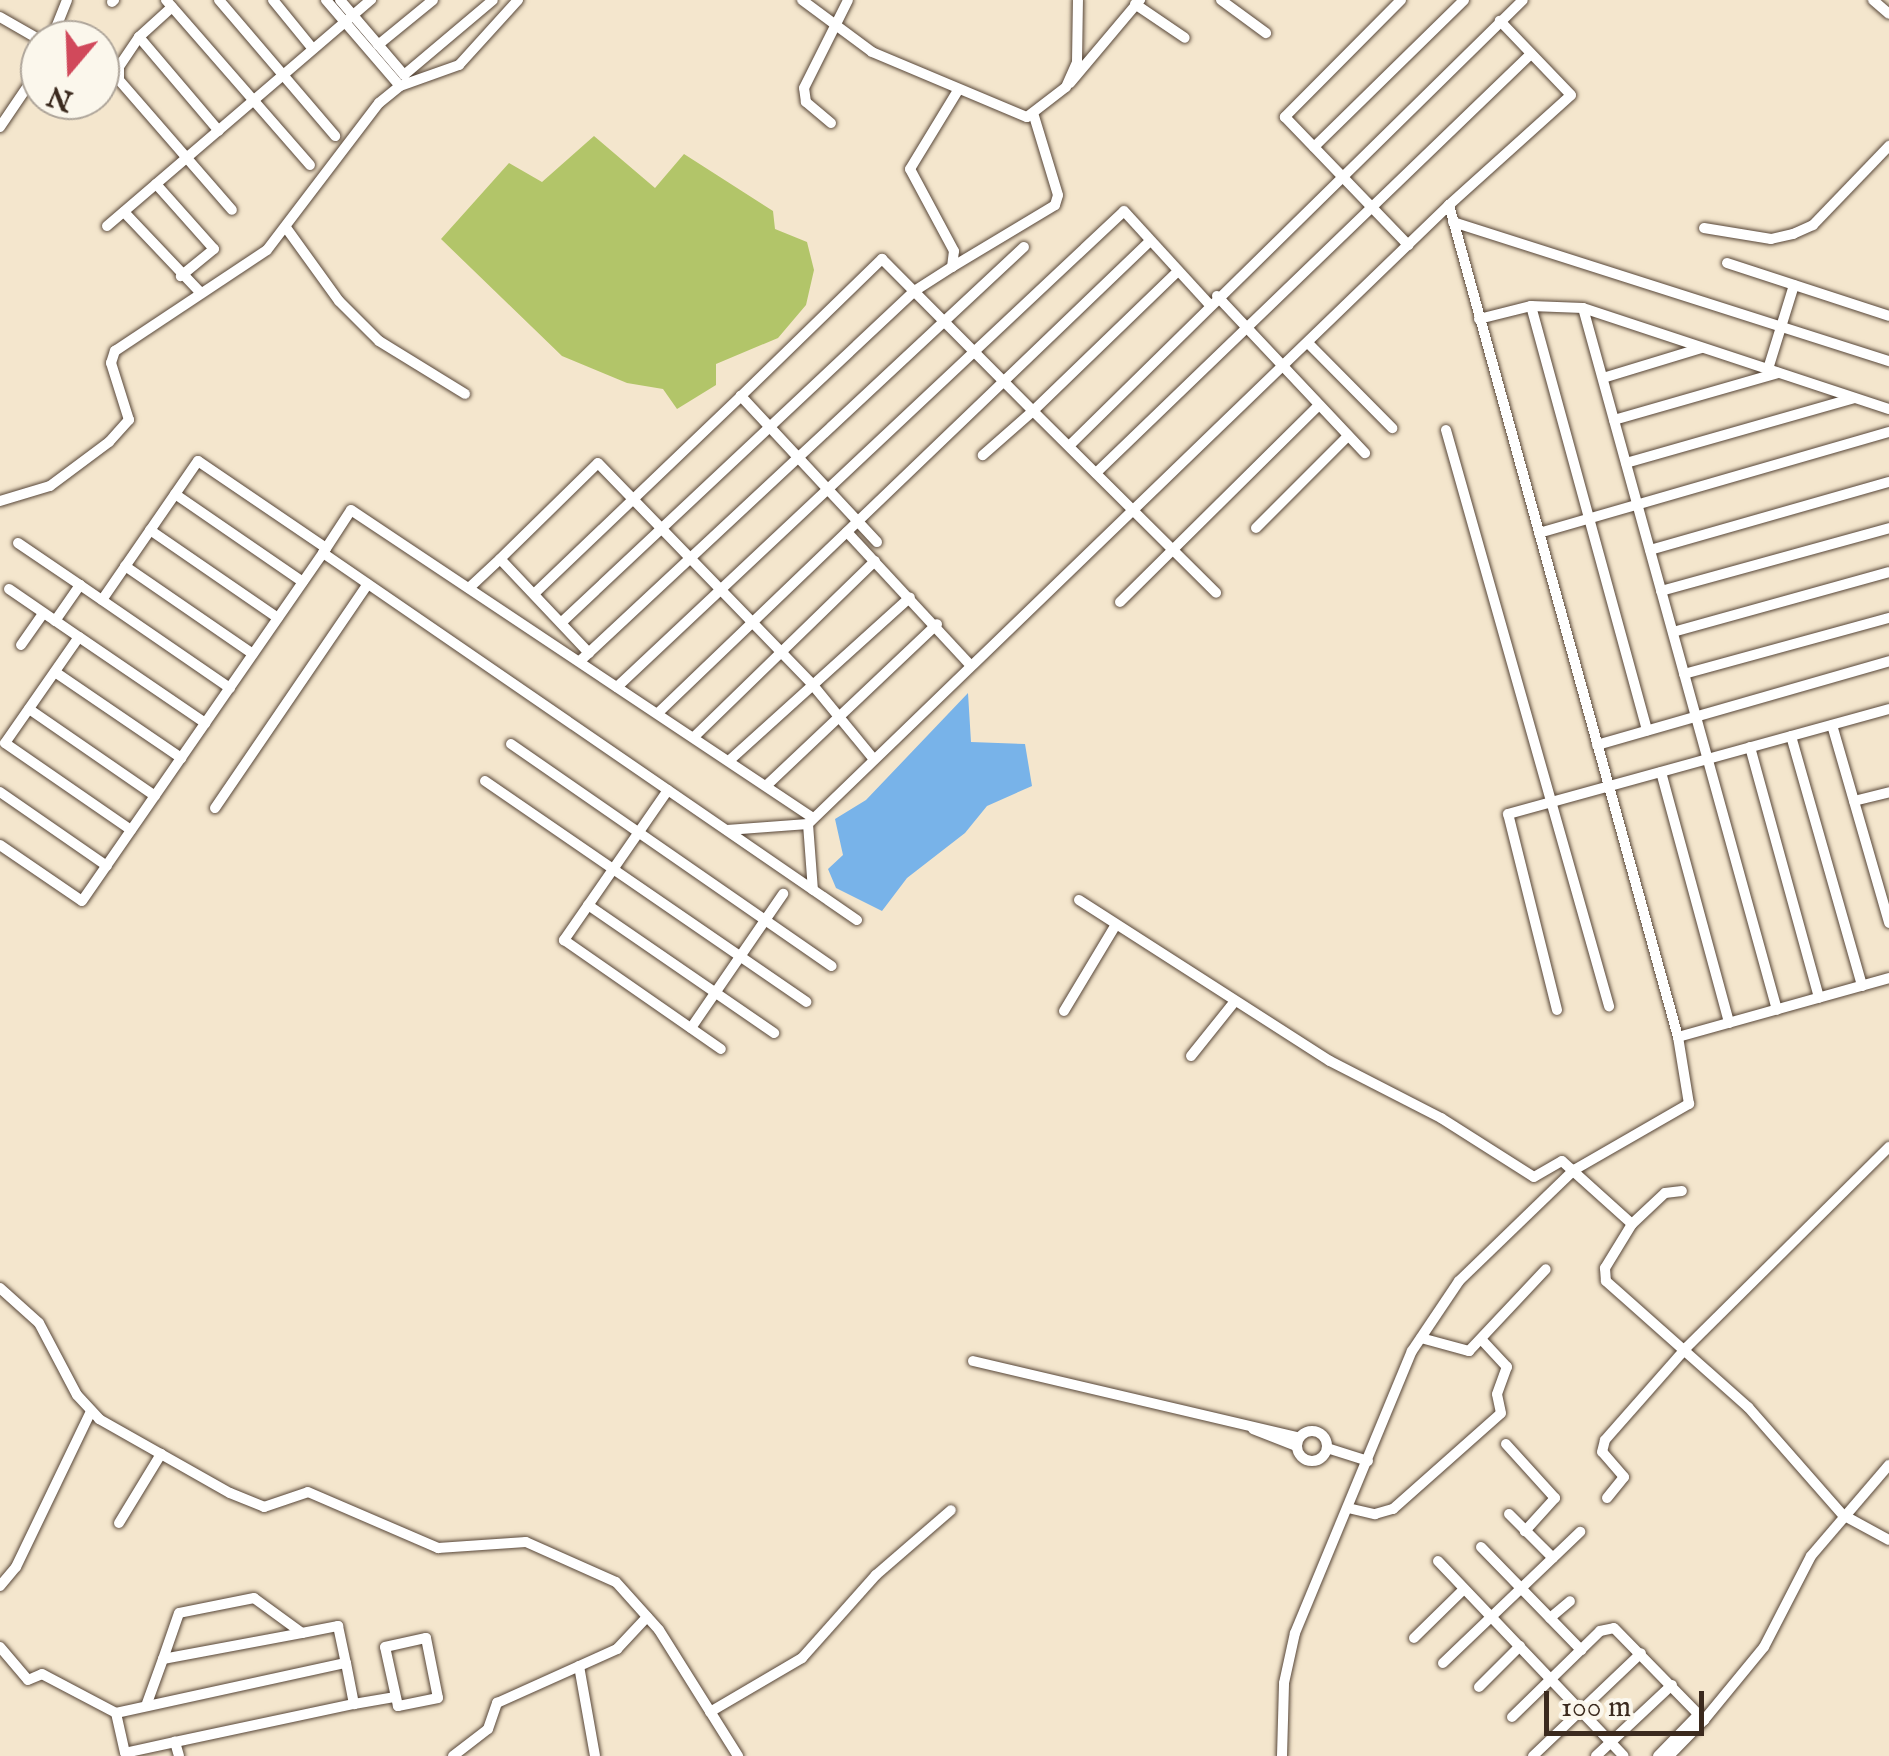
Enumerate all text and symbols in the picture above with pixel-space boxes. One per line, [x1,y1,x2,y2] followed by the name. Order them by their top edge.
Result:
[20,20,120,120] north arrow
[44,76,78,117] text: N
[1549,1671,1709,1733] scale bar
[1561,1689,1631,1727] text: 100 m

